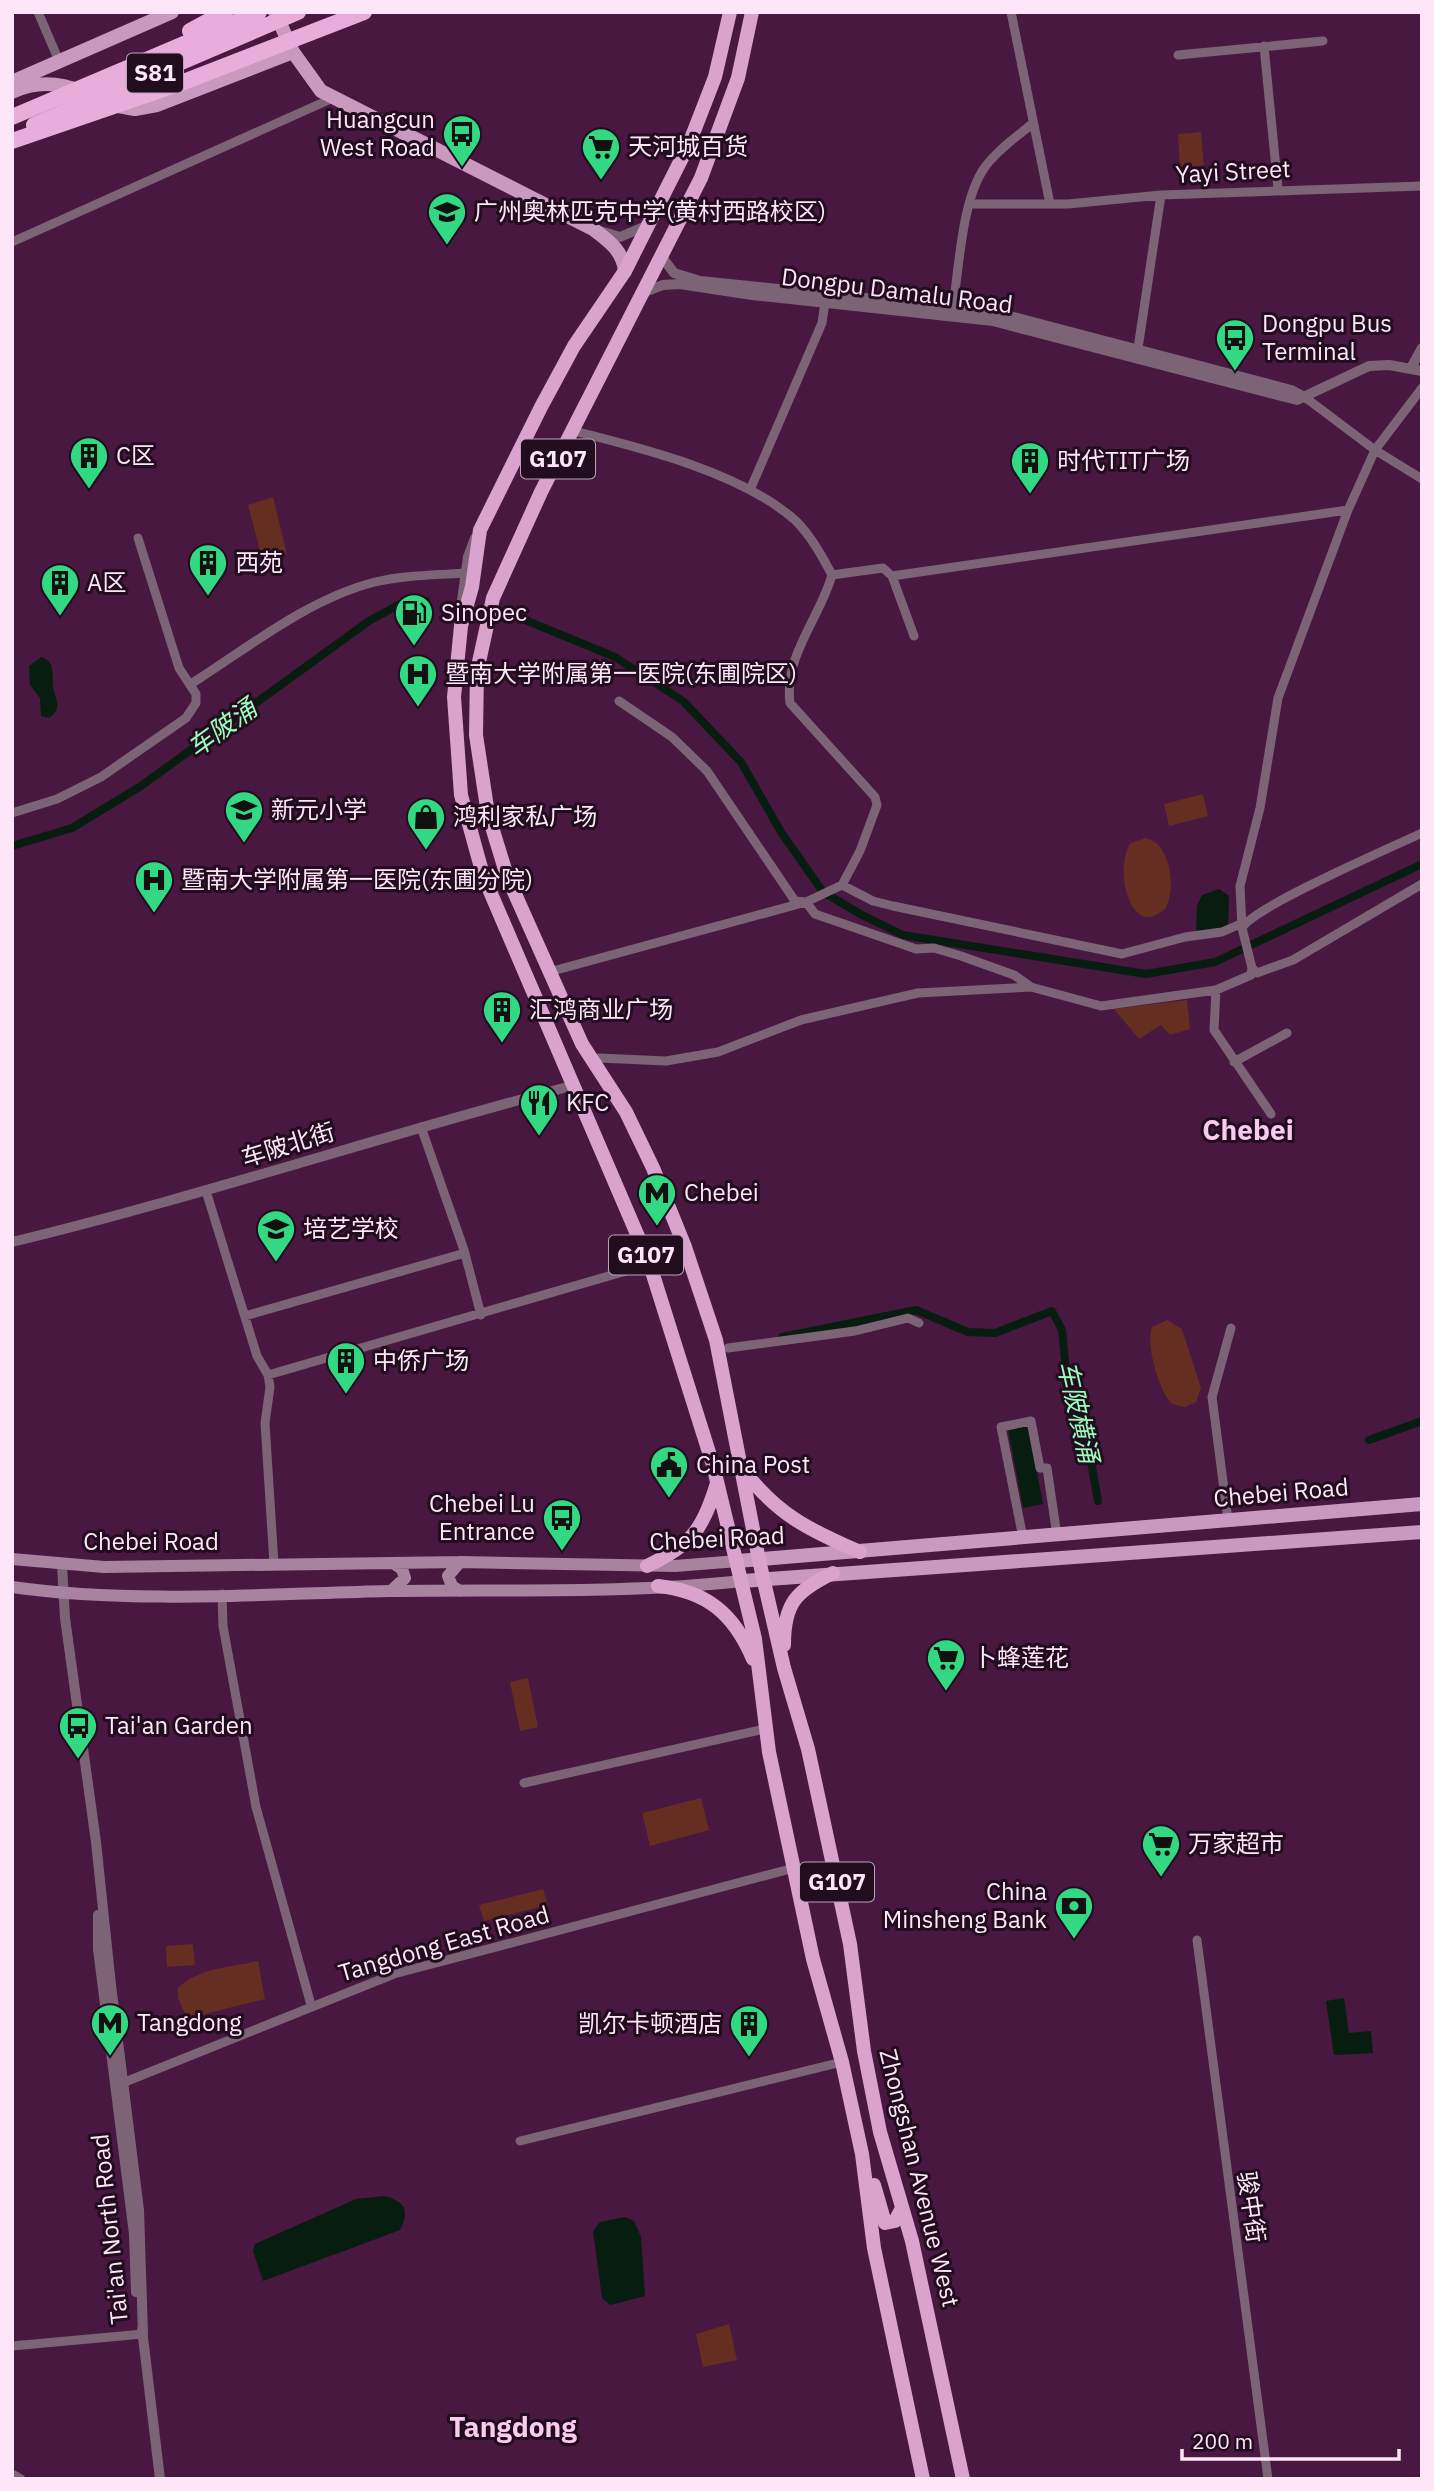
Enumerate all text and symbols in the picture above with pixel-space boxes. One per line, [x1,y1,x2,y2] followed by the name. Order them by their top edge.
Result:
[127,54,183,92] road number: S81
[320,103,435,163] place label: Huangcun West Road
[441,113,483,168] bus stop icon: Huangcun West Road
[580,126,622,181] supermarket icon: 天河城百货
[628,130,748,162] place label: 天河城百货
[1175,152,1291,190] street label: Yayi Street
[426,191,468,246] school or university icon: 广州奥林匹克中学(黄村西路校区)
[474,195,826,227] place label: 广州奥林匹克中学(黄村西路校区)
[780,260,1015,320] street label: Dongpu Damalu Road
[1262,307,1392,367] place label: Dongpu Bus Terminal
[1214,317,1256,372] bus stop icon: Dongpu Bus Terminal
[68,435,110,490] building icon: C区
[116,439,155,471] place label: C区
[521,440,595,478] road number: G107
[1009,440,1051,495] building icon: 时代TIT广场
[1057,444,1190,476] place label: 时代TIT广场
[187,542,229,597] building icon: 西苑
[235,546,283,578] place label: 西苑
[39,562,81,617] building icon: A区
[87,566,126,598] place label: A区
[393,592,435,647] fuel station icon: Sinopec
[441,596,527,628] place label: Sinopec
[397,653,439,708] hospital icon: 暨南大学附属第一医院(东圃院区)
[445,657,797,689] place label: 暨南大学附属第一医院(东圃院区)
[180,689,265,764] water label: 车陂涌
[223,789,265,844] school or university icon: 新元小学
[271,793,367,825] place label: 新元小学
[405,796,447,851] shop icon: 鸿利家私广场
[453,800,597,832] place label: 鸿利家私广场
[133,859,175,914] hospital icon: 暨南大学附属第一医院(东圃分院)
[181,863,533,895] place label: 暨南大学附属第一医院(东圃分院)
[481,989,523,1044] building icon: 汇鸿商业广场
[529,993,673,1025] place label: 汇鸿商业广场
[518,1082,560,1137] restaurant icon: KFC
[566,1086,609,1118] place label: KFC
[1202,1111,1294,1148] district label: Chebei
[237,1115,338,1173] street label: 车陂北街
[636,1172,678,1227] metro station icon: Chebei
[684,1176,759,1208] place label: Chebei
[255,1208,297,1263] school or university icon: 培艺学校
[303,1212,399,1244] place label: 培艺学校
[609,1236,683,1274] road number: G107
[325,1340,367,1395] building icon: 中侨广场
[373,1344,469,1376] place label: 中侨广场
[1051,1357,1108,1469] water label: 车陂横涌
[648,1444,690,1499] public building icon: China Post
[696,1448,810,1480] place label: China Post
[1212,1470,1350,1514] street label: Chebei Road
[429,1487,535,1547] place label: Chebei Lu Entrance
[541,1497,583,1552] bus stop icon: Chebei Lu Entrance
[648,1518,786,1558] street label: Chebei Road
[83,1525,219,1557] street label: Chebei Road
[925,1637,967,1692] supermarket icon: 卜蜂莲花
[973,1641,1069,1673] place label: 卜蜂莲花
[57,1705,99,1760] bus stop icon: Tai'an Garden
[105,1709,253,1741] place label: Tai'an Garden
[1140,1823,1182,1878] supermarket icon: 万家超市
[1188,1827,1284,1859] place label: 万家超市
[800,1862,874,1901] road number: G107
[883,1875,1047,1935] place label: China Minsheng Bank
[1053,1885,1095,1940] bank icon: China Minsheng Bank
[335,1898,553,1988] street label: Tangdong East Road
[89,2002,131,2057] metro station icon: Tangdong
[728,2003,770,2058] building icon: 凯尔卡顿酒店
[137,2006,242,2038] place label: Tangdong
[578,2007,722,2039] place label: 凯尔卡顿酒店
[872,2045,968,2310] street label: Zhongshan Avenue West
[83,2132,135,2326] street label: Tai'an North Road
[1231,2169,1273,2245] street label: 骏中街
[449,2408,577,2445] district label: Tangdong
[1182,2418,1399,2462] scale bar
[1192,2427,1253,2455] text: 200 m

